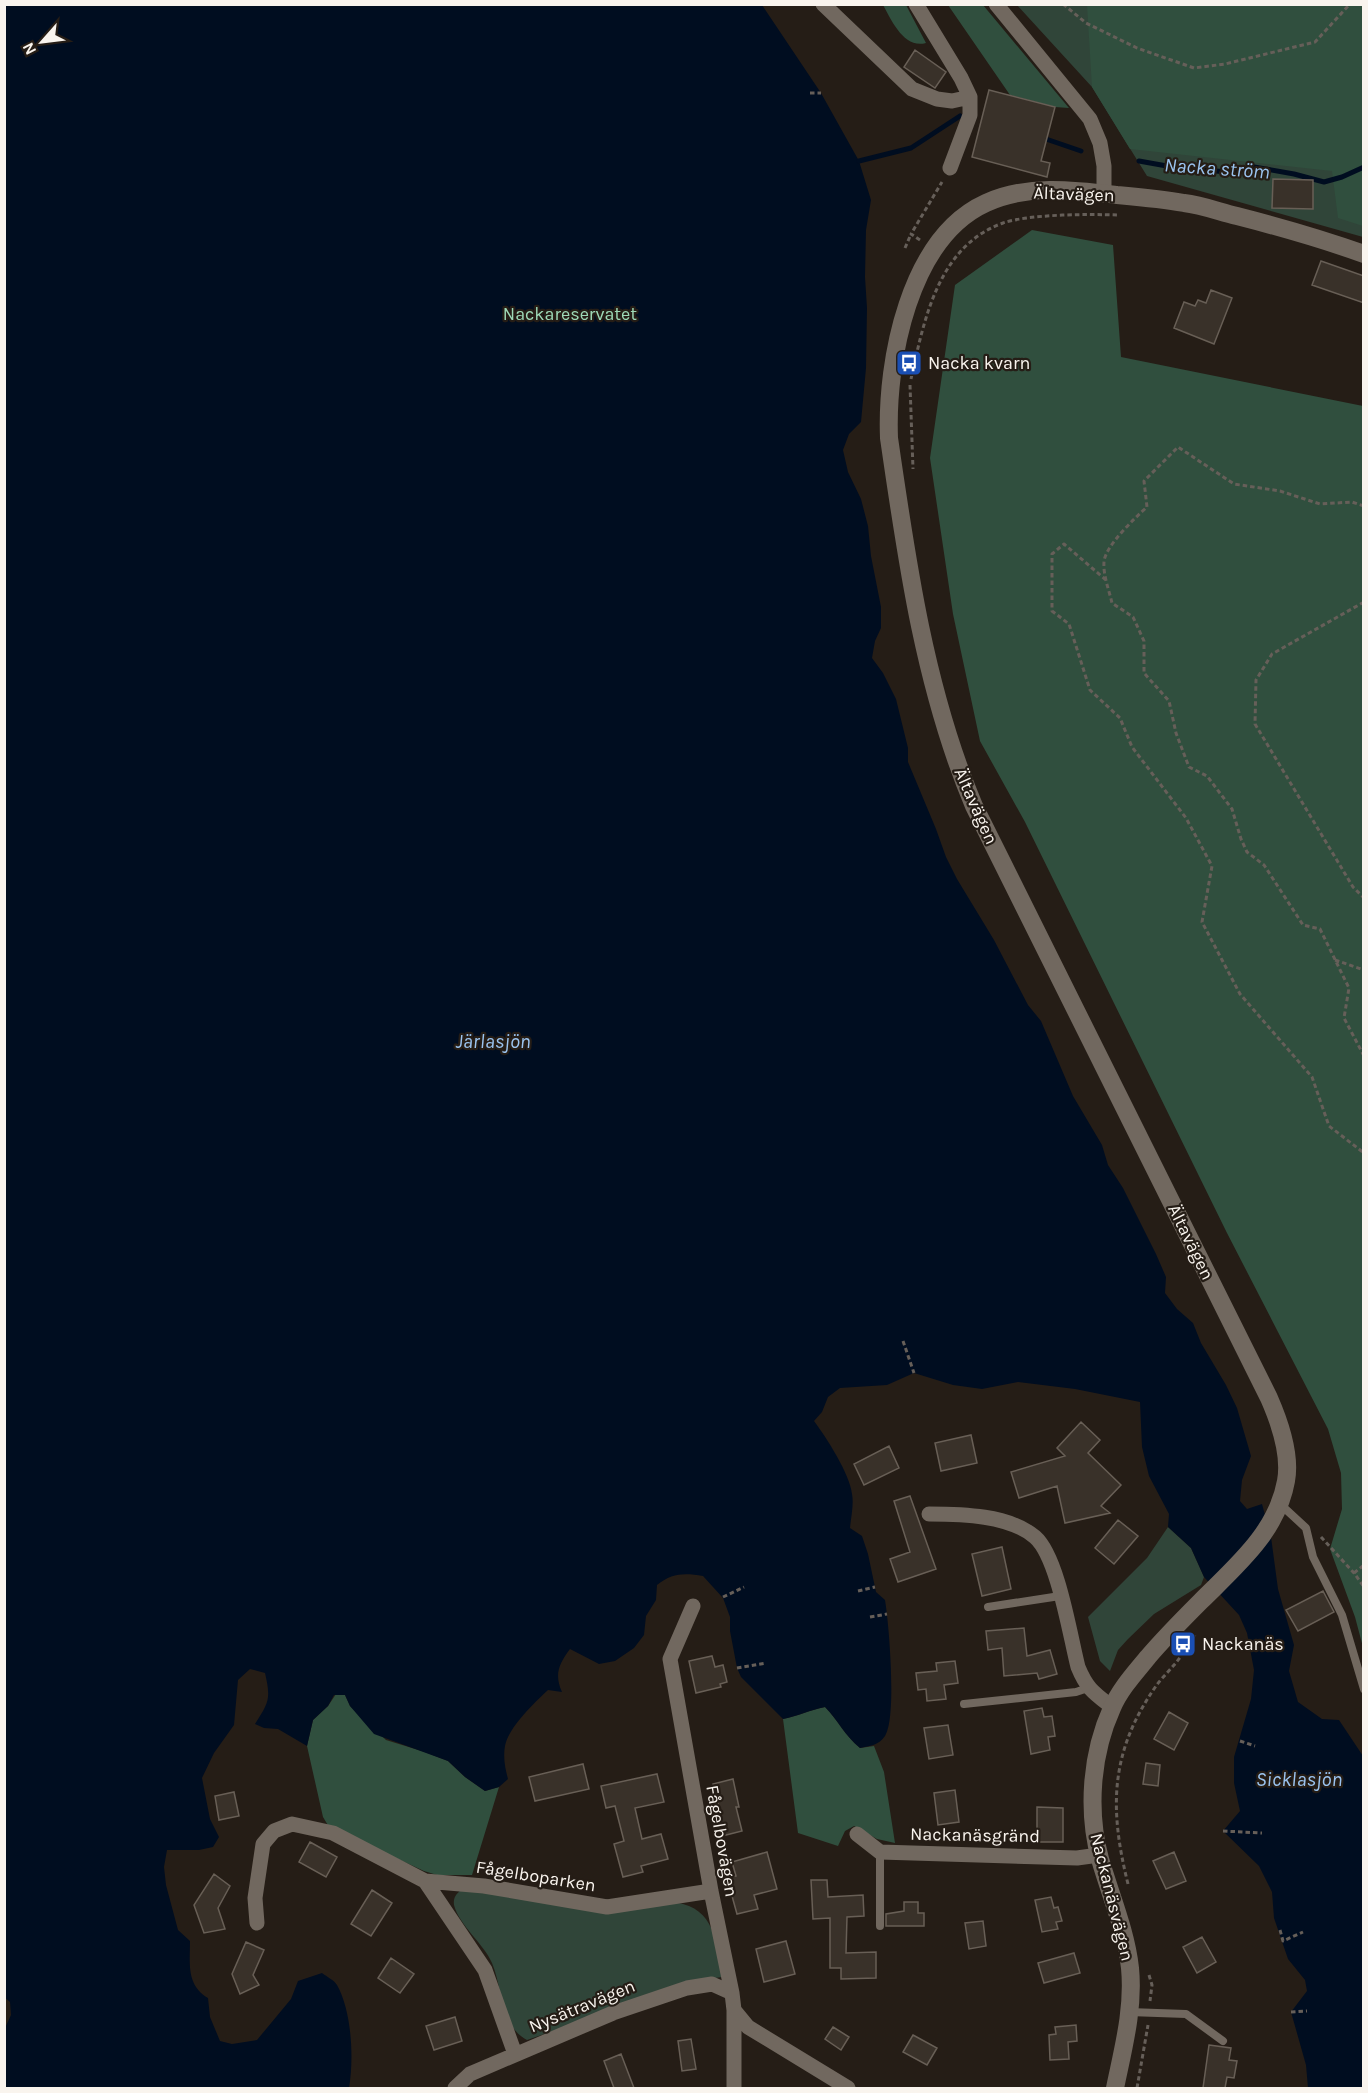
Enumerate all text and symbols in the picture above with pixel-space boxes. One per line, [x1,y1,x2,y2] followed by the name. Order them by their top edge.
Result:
[12,12,72,72] north arrow
[18,39,40,58] text: N
[1163,153,1271,184] water label: Nacka ström
[1033,182,1115,206] street label: Ältavägen
[503,303,637,325] park label: Nackareservatet
[894,348,924,378] bus stop icon: Nacka kvarn
[928,352,1030,374] place label: Nacka kvarn
[949,764,1003,848] street label: Ältavägen
[455,1030,531,1053] water label: Järlasjön
[1163,1201,1219,1283] street label: Ältavägen
[1168,1629,1198,1659] bus stop icon: Nackanäs
[1202,1633,1284,1655] place label: Nackanäs
[1256,1768,1342,1791] water label: Sicklasjön
[701,1783,743,1899] street label: Fågelbovägen
[910,1823,1040,1847] street label: Nackanäsgränd
[1085,1831,1139,1963] street label: Nackanäsvägen
[475,1856,597,1896] street label: Fågelboparken
[526,1975,638,2037] street label: Nysätravägen

